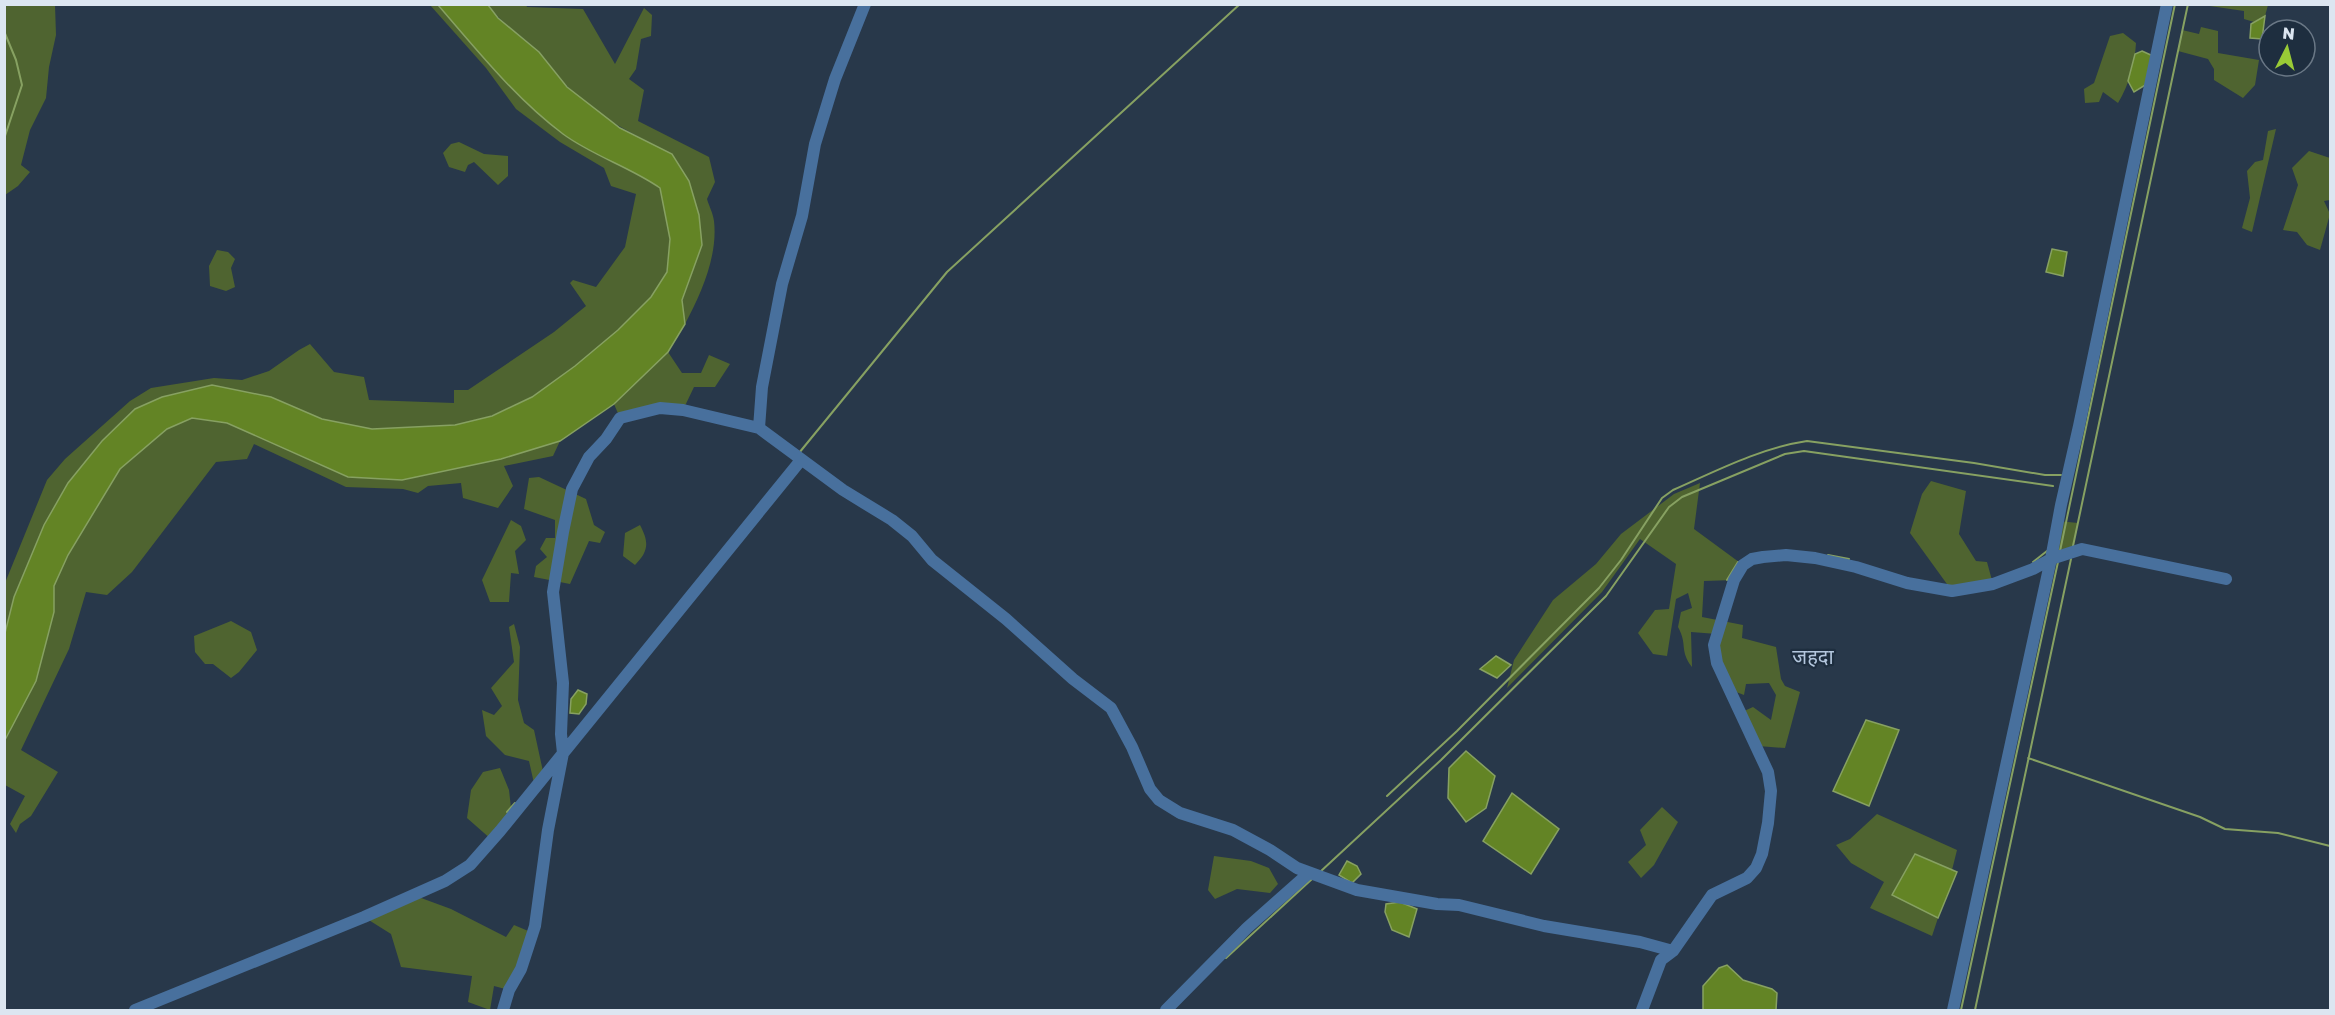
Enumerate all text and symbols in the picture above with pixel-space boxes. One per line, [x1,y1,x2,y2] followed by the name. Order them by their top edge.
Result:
[2257,18,2317,78] north arrow
[2281,23,2296,44] text: N
[1792,644,1834,668] district label: जहदा

